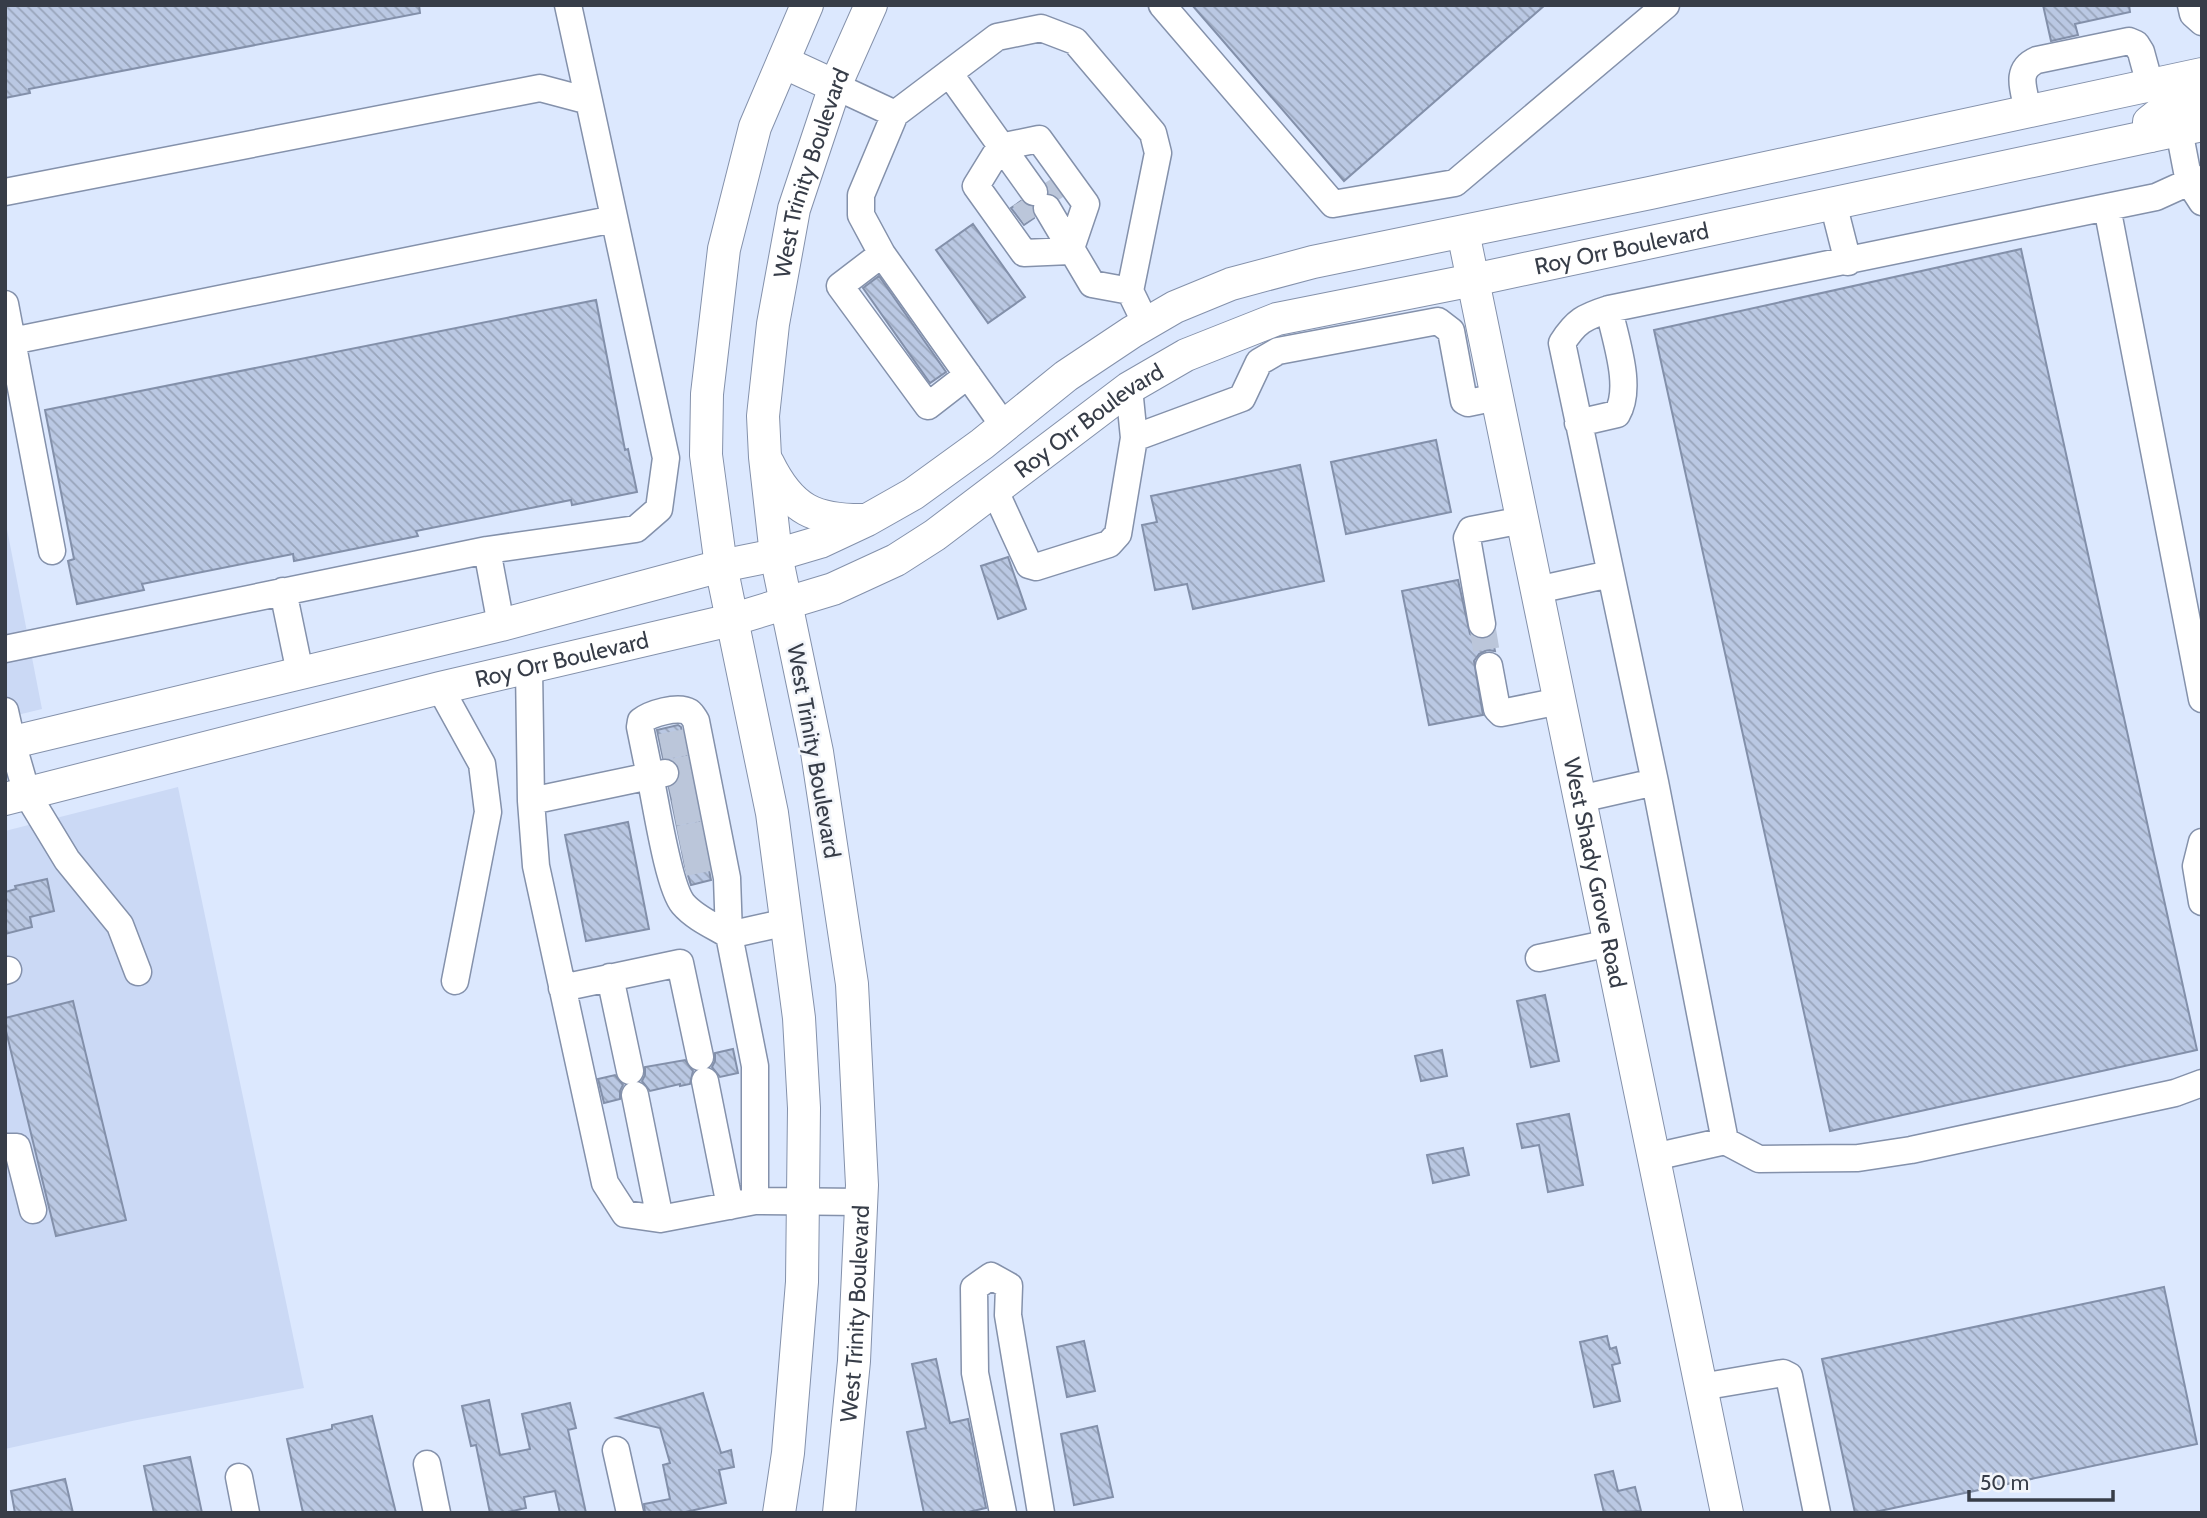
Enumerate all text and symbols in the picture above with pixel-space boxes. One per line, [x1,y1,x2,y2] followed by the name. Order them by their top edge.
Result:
[768,64,855,280] street label: West Trinity Boulevard
[1532,216,1711,281] street label: Roy Orr Boulevard
[1009,357,1168,484] street label: Roy Orr Boulevard
[472,626,651,693] street label: Roy Orr Boulevard
[781,642,847,860] street label: West Trinity Boulevard
[1558,755,1632,990] street label: West Shady Grove Road
[834,1205,875,1423] street label: West Trinity Boulevard
[1969,1458,2112,1502] scale bar
[1980,1470,2029,1495] text: 50 m

